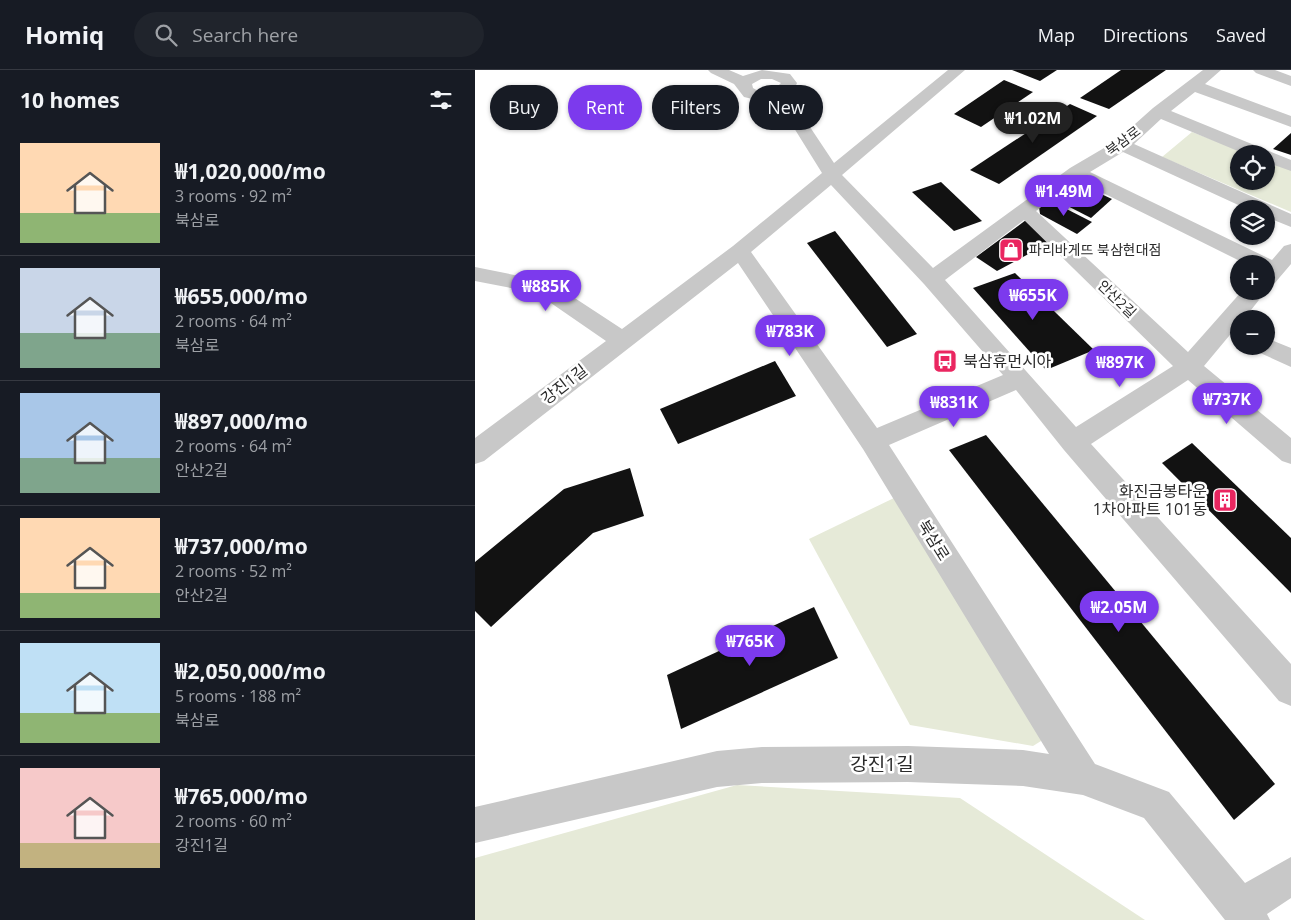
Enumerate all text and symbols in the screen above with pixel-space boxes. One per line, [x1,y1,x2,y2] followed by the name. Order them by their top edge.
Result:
[134,12,484,57] search box
[25,18,104,51] text: Homiq
[152,21,180,49] icon: search
[192,22,298,48] text: Search here
[1038,23,1075,47] text: Map
[1103,23,1188,47] text: Directions
[1216,23,1266,47] text: Saved
[490,85,558,130] chip: Buy
[568,85,642,130] chip: Rent
[652,85,739,130] chip: Filters
[749,85,823,130] chip: New
[20,86,120,114] text: 10 homes
[427,86,455,114] icon: filters
[992,102,1074,144] pin: ₩1.02M
[1005,107,1061,129] text: ₩1.02M
[1102,121,1144,160] street label: 북삼로
[1230,145,1275,355] map controls
[1230,145,1275,190] button: locate
[175,157,326,185] text: ₩1,020,000/mo
[60,163,120,223] icon: home
[1023,174,1105,217] pin: ₩1.49M
[1036,180,1092,202] text: ₩1.49M
[175,185,292,207] text: 3 rooms · 92 m²
[1230,200,1275,245] button: layers
[175,209,219,231] text: 북삼로
[998,237,1024,263] shop icon: 파리바게뜨 북삼현대점
[1029,240,1161,259] place label: 파리바게뜨 북삼현대점
[1230,255,1275,300] button: +
[511,270,581,312] pin: ₩885K
[522,275,570,297] text: ₩885K
[1094,276,1141,322] street label: 안산2길
[998,278,1068,321] pin: ₩655K
[175,282,308,310] text: ₩655,000/mo
[1009,284,1057,306] text: ₩655K
[60,288,120,348] icon: home
[175,310,292,332] text: 2 rooms · 64 m²
[1230,310,1275,355] button: −
[755,314,825,357] pin: ₩783K
[766,320,814,342] text: ₩783K
[175,334,219,356] text: 북삼로
[1085,346,1155,388] pin: ₩897K
[932,348,958,374] bus stop icon: 북삼휴먼시아
[963,350,1052,372] place label: 북삼휴먼시아
[1096,351,1144,373] text: ₩897K
[536,359,592,409] street label: 강진1길
[1192,382,1262,425] pin: ₩737K
[919,386,989,428] pin: ₩831K
[1203,388,1251,410] text: ₩737K
[930,391,978,413] text: ₩831K
[175,407,308,435] text: ₩897,000/mo
[60,413,120,473] icon: home
[175,435,292,457] text: 2 rooms · 64 m²
[175,459,228,481] text: 안산2길
[1093,480,1207,520] place label: 화진금봉타운 1차아파트 101동
[1212,487,1238,513] building icon: 화진금봉타운 1차아파트 101동
[913,515,955,565] street label: 북삼로
[175,532,308,560] text: ₩737,000/mo
[60,538,120,598] icon: home
[175,560,292,582] text: 2 rooms · 52 m²
[175,584,228,606] text: 안산2길
[1078,590,1160,633] pin: ₩2.05M
[1091,596,1147,618] text: ₩2.05M
[715,624,785,667] pin: ₩765K
[726,630,774,652] text: ₩765K
[175,657,326,685] text: ₩2,050,000/mo
[60,663,120,723] icon: home
[175,685,301,707] text: 5 rooms · 188 m²
[175,709,219,731] text: 북삼로
[850,751,914,777] street label: 강진1길
[175,782,308,810] text: ₩765,000/mo
[60,788,120,848] icon: home
[175,810,292,832] text: 2 rooms · 60 m²
[175,834,228,856] text: 강진1길

